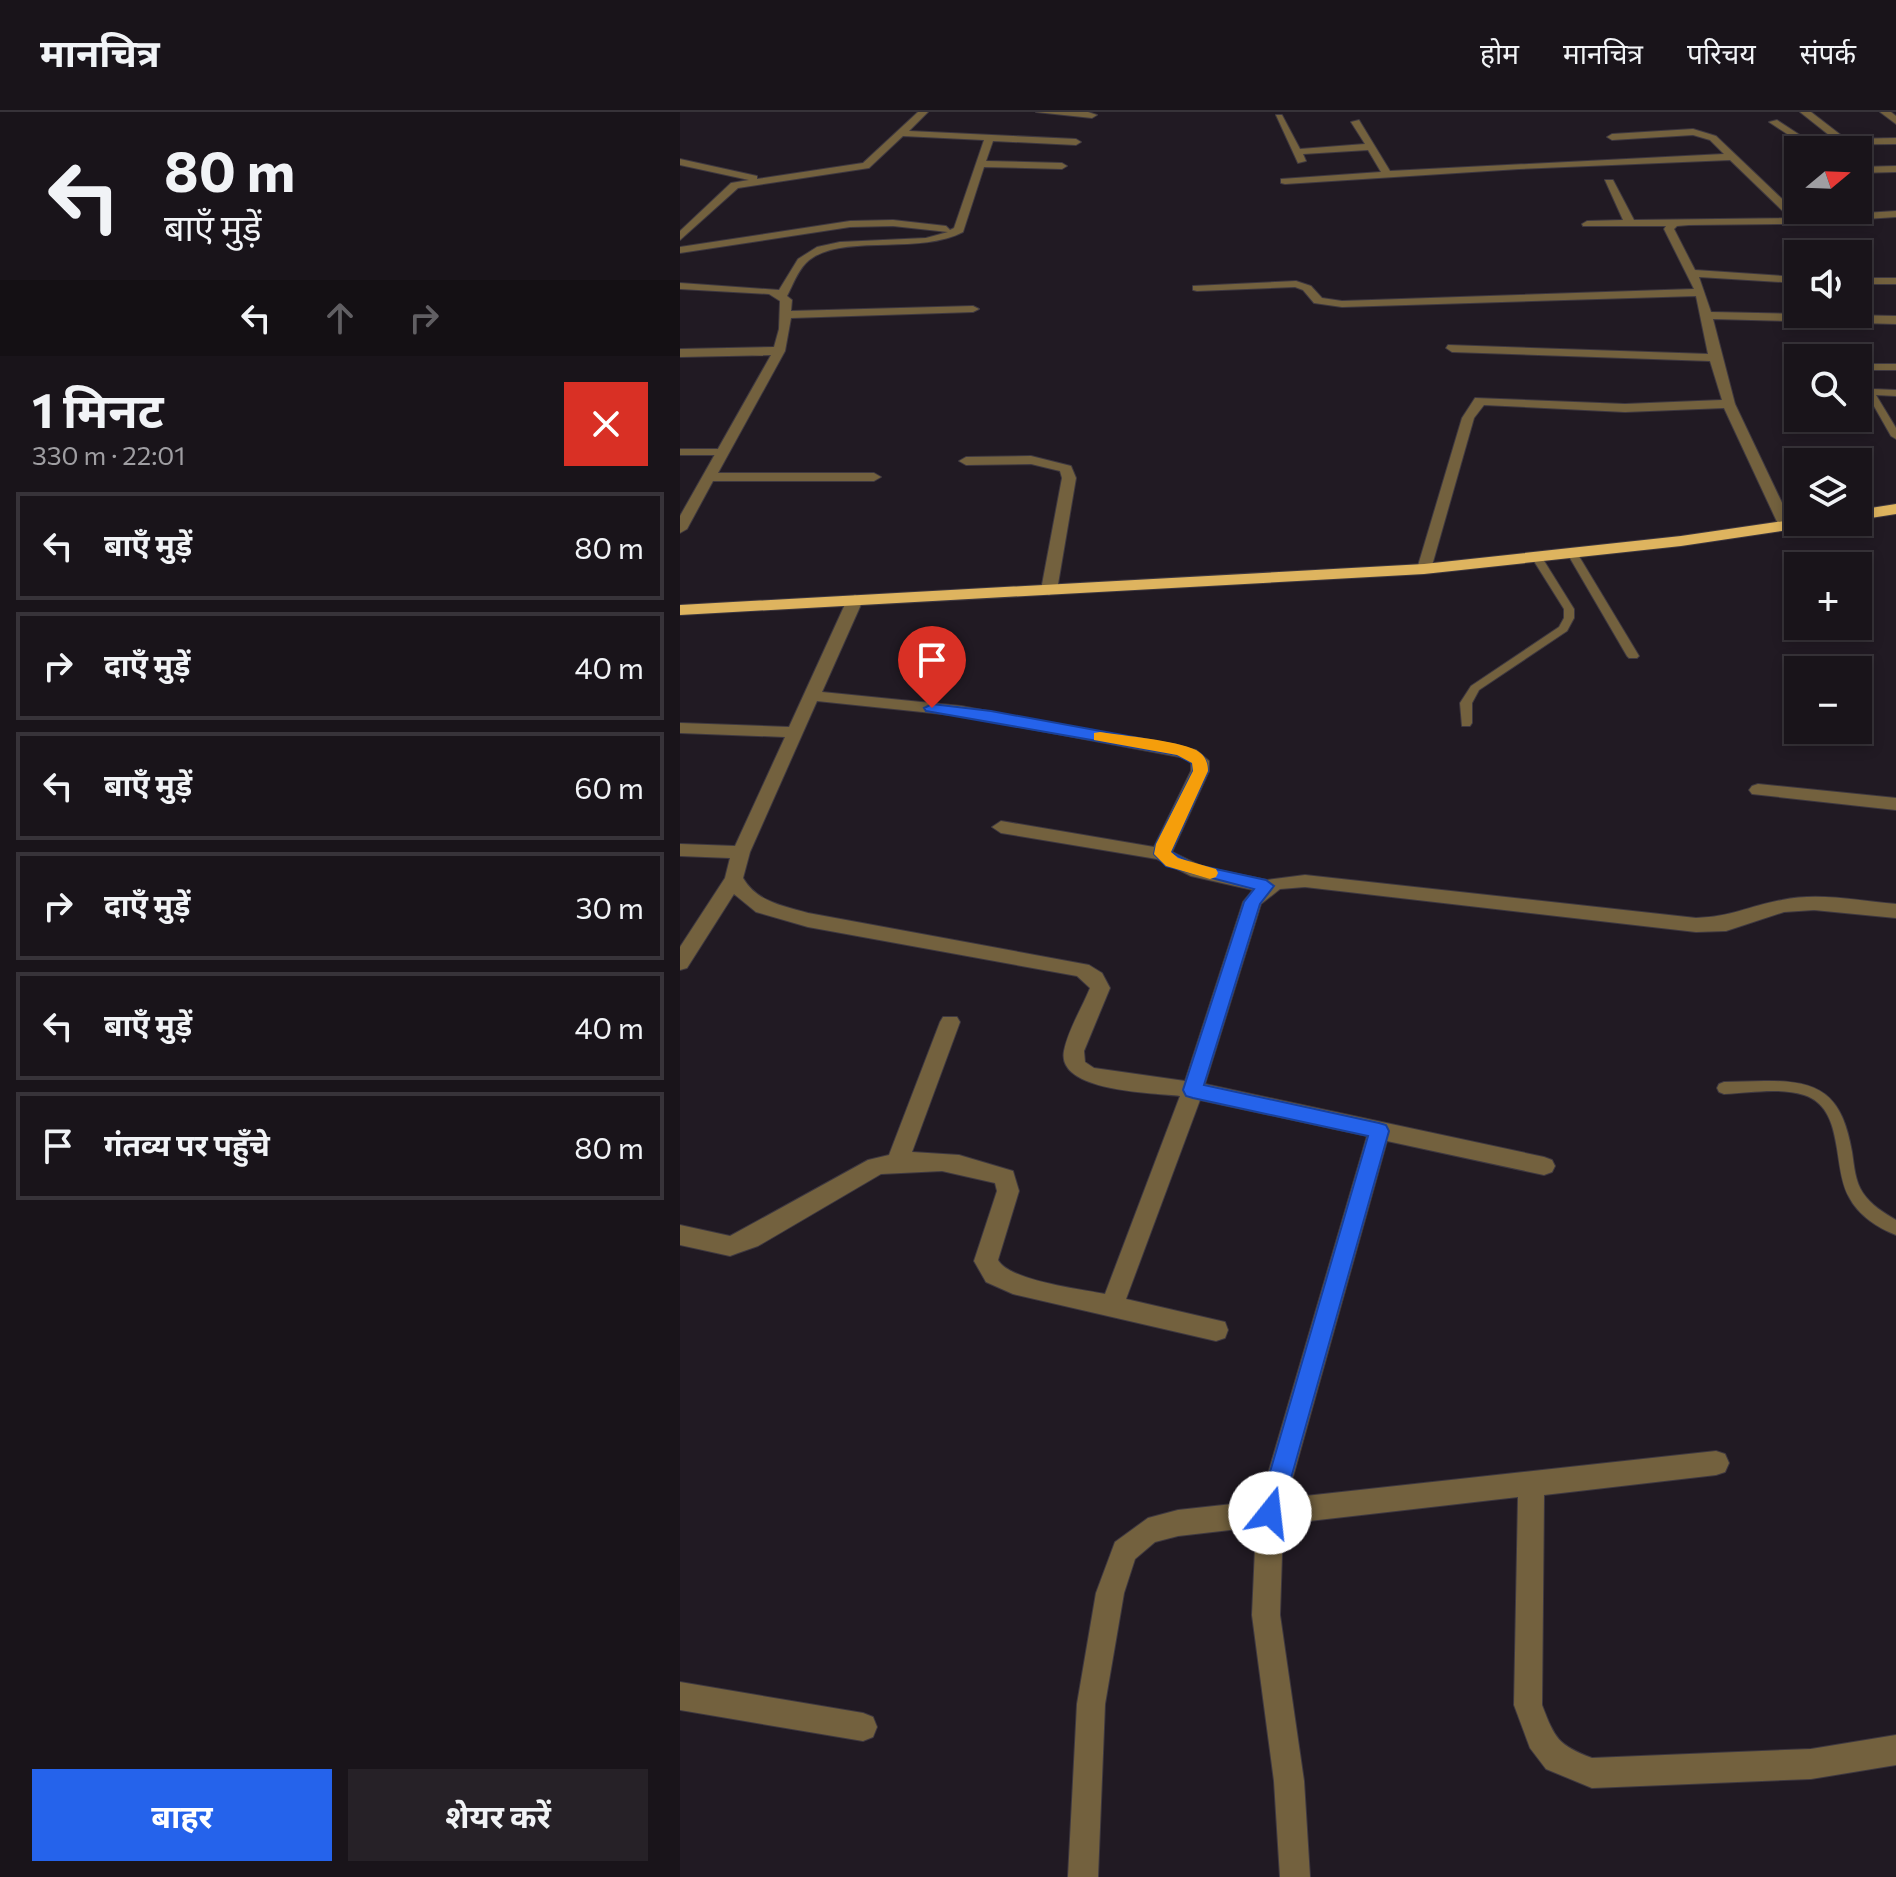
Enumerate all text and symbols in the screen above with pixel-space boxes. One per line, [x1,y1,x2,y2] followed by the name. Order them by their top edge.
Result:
[40,28,160,75] text: मानचित्र
[1480,36,1519,70] text: होम
[1563,36,1643,70] text: मानचित्र
[1687,36,1756,70] text: परिचय
[1800,36,1856,70] text: संपर्क
[164,135,295,204] text: 80 m
[1784,136,1872,224] north arrow
[1784,136,1872,744] map controls
[32,144,136,248] icon: left
[164,204,261,248] text: बाएँ मुड़ें
[1784,240,1872,328] button: sound
[234,296,278,340] icon: left
[318,296,362,340] icon: ahead
[402,296,446,340] icon: right
[1784,344,1872,432] button: search
[32,379,164,438] text: 1 मिनट
[564,382,648,466] button: close
[32,439,185,470] text: 330 m · 22:01
[1784,448,1872,536] button: layers
[36,524,80,568] icon: left
[104,525,192,562] text: बाएँ मुड़ें
[574,528,644,565] text: 80 m
[1784,552,1872,640] button: +
[898,626,966,708] pin
[910,638,954,682] icon: arrive
[36,644,80,688] icon: right
[104,645,190,682] text: दाएँ मुड़ें
[575,648,644,685] text: 40 m
[1784,656,1872,744] button: −
[36,764,80,808] icon: left
[104,765,192,802] text: बाएँ मुड़ें
[574,768,644,805] text: 60 m
[36,884,80,928] icon: right
[104,885,190,922] text: दाएँ मुड़ें
[575,888,644,925] text: 30 m
[36,1004,80,1048] icon: left
[104,1005,192,1042] text: बाएँ मुड़ें
[575,1008,644,1045] text: 40 m
[36,1124,80,1168] icon: arrive
[104,1125,270,1162] text: गंतव्य पर पहुँचे
[574,1128,644,1165] text: 80 m
[1228,1471,1312,1555] position arrow
[32,1769,332,1861] button: बाहर
[348,1769,648,1861] button: शेयर करें

